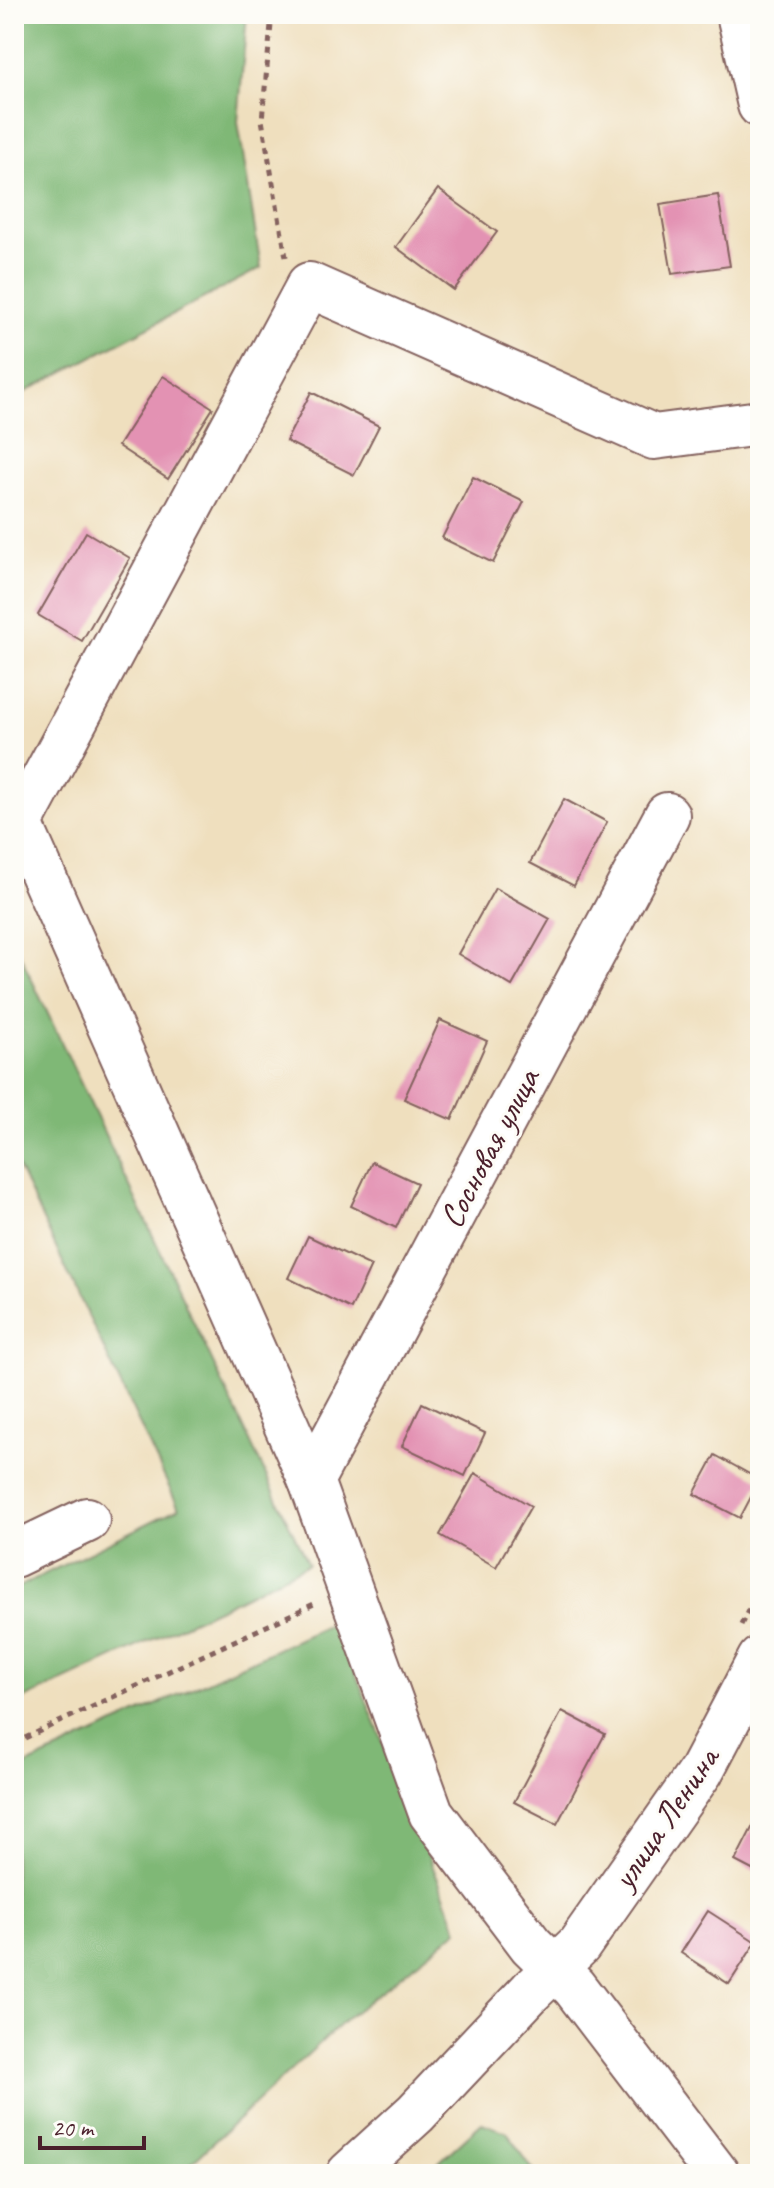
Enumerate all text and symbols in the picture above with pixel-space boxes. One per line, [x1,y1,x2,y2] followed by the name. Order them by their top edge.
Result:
[429,1059,550,1235] street label: Сосновая улица
[601,1736,730,1899] street label: улица Ленина
[40,2100,144,2150] scale bar
[52,2113,95,2143] text: 20 m

